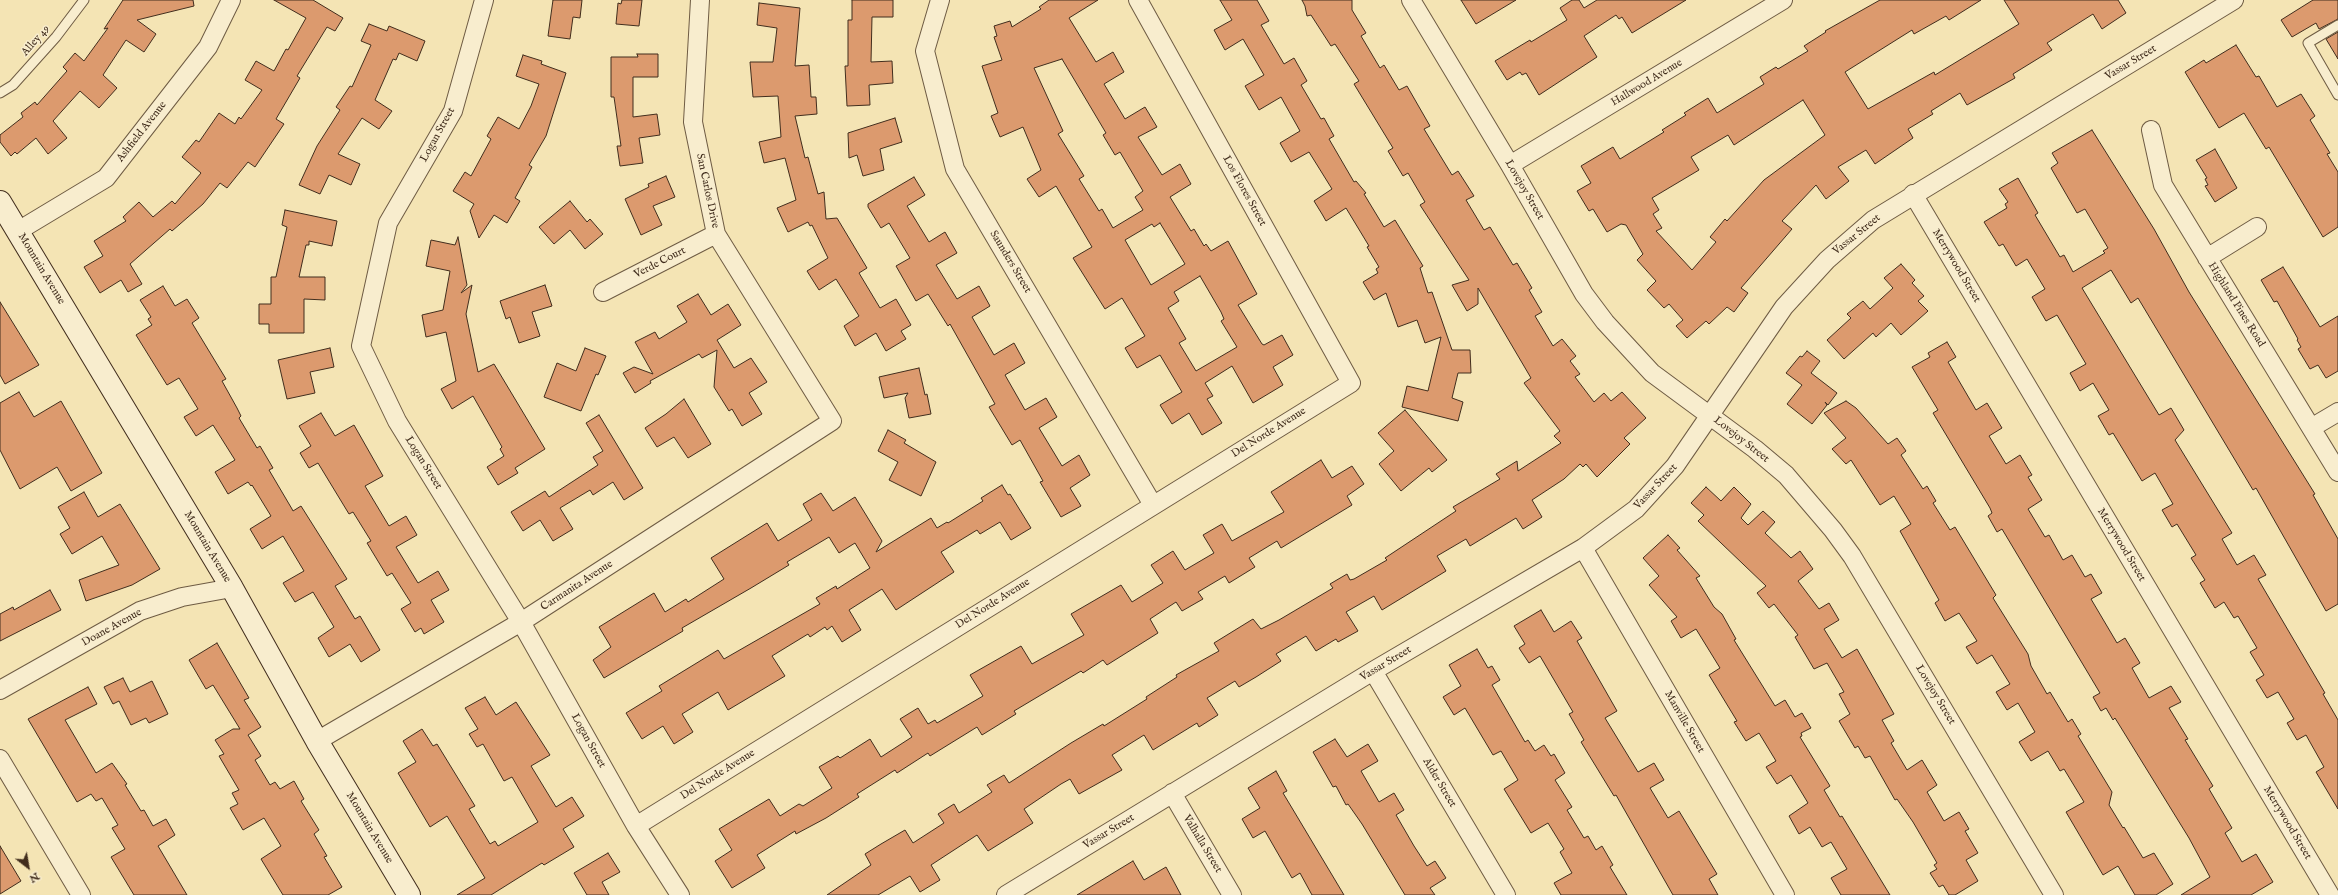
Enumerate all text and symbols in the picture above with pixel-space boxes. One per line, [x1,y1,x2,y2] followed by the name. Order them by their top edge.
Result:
[19,23,53,59] street label: Alley 49
[2103,43,2159,83] street label: Vassar Street
[1609,57,1685,109] street label: Hallwood Avenue
[114,99,170,165] street label: Ashfield Avenue
[418,105,458,165] street label: Logan Street
[693,152,721,230] street label: San Carlos Drive
[1219,153,1269,229] street label: Los Flores Street
[1501,158,1547,222] street label: Lovejoy Street
[1831,212,1883,258] street label: Vassar Street
[1929,227,1983,305] street label: Merrywood Street
[986,228,1034,296] street label: Saunders Street
[14,231,68,307] street label: Mountain Avenue
[632,244,688,282] street label: Verde Court
[2205,260,2267,350] street label: Highland Pines Road
[1229,405,1309,461] street label: Del Norde Avenue
[1710,414,1772,466] street label: Lovejoy Street
[401,434,445,492] street label: Logan Street
[1632,461,1680,513] street label: Vassar Street
[2094,506,2148,584] street label: Merrywood Street
[180,509,234,585] street label: Mountain Avenue
[539,558,615,614] street label: Carmanita Avenue
[953,576,1033,632] street label: Del Norde Avenue
[80,606,144,650] street label: Doane Avenue
[1358,644,1414,684] street label: Vassar Street
[1912,663,1958,727] street label: Lovejoy Street
[1661,689,1707,755] street label: Manville Street
[568,711,608,771] street label: Logan Street
[678,747,758,803] street label: Del Norde Avenue
[1419,756,1459,810] street label: Alder Street
[2260,784,2314,862] street label: Merrywood Street
[342,790,396,866] street label: Mountain Avenue
[1081,812,1137,852] street label: Vassar Street
[1180,813,1224,875] street label: Valhalla Street
[8,847,48,887] north arrow
[26,869,42,886] text: N

